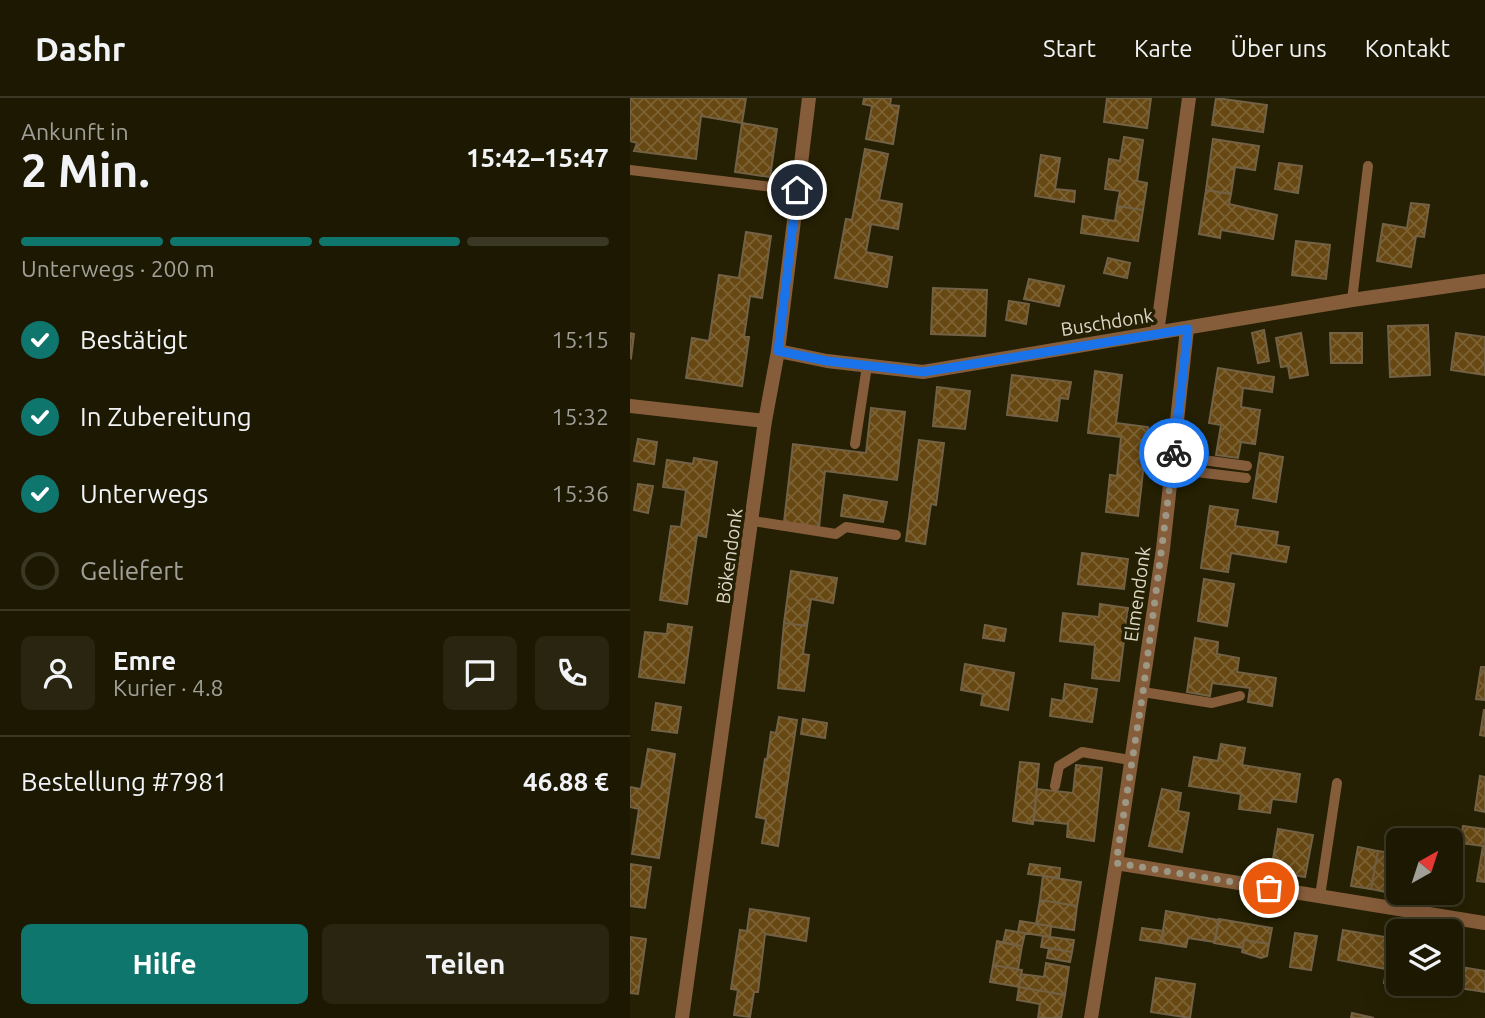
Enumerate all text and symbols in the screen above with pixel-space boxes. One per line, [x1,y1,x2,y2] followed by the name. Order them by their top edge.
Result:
[35,30,125,67] text: Dashr
[1043,35,1096,62] text: Start
[1134,35,1193,62] text: Karte
[1231,35,1327,62] text: Über uns
[1365,35,1450,62] text: Kontakt
[21,119,129,144] text: Ankunft in
[466,143,609,172] text: 15:42–15:47
[21,144,150,196] text: 2 Min.
[767,160,827,220] pin
[778,171,816,209] icon: home
[21,256,215,281] text: Unterwegs · 200 m
[1059,304,1155,340] street label: Buschdonk
[21,321,59,359] icon: check
[80,325,187,354] text: Bestätigt
[551,327,609,352] text: 15:15
[21,398,59,436] icon: check
[80,402,252,431] text: In Zubereitung
[551,404,609,429] text: 15:32
[1139,418,1209,488] courier
[1155,434,1193,472] icon: bike
[21,475,59,513] icon: check
[80,479,208,508] text: Unterwegs
[551,481,609,506] text: 15:36
[711,506,747,605] street label: Bökendonk
[1119,545,1155,643] street label: Elmendonk
[80,556,183,585] text: Geliefert
[21,636,95,710] button: person
[443,636,517,710] button: chat
[535,636,609,710] button: phone
[113,646,176,675] text: Emre
[113,675,224,700] text: Kurier · 4.8
[21,767,228,796] text: Bestellung #7981
[523,767,609,796] text: 46.88 €
[1386,828,1463,905] north arrow
[1386,828,1463,996] map controls
[1239,858,1299,918] pin
[1250,869,1288,907] icon: bag
[1386,919,1463,996] button: layers
[21,924,308,1004] button: Hilfe
[322,924,609,1004] button: Teilen

